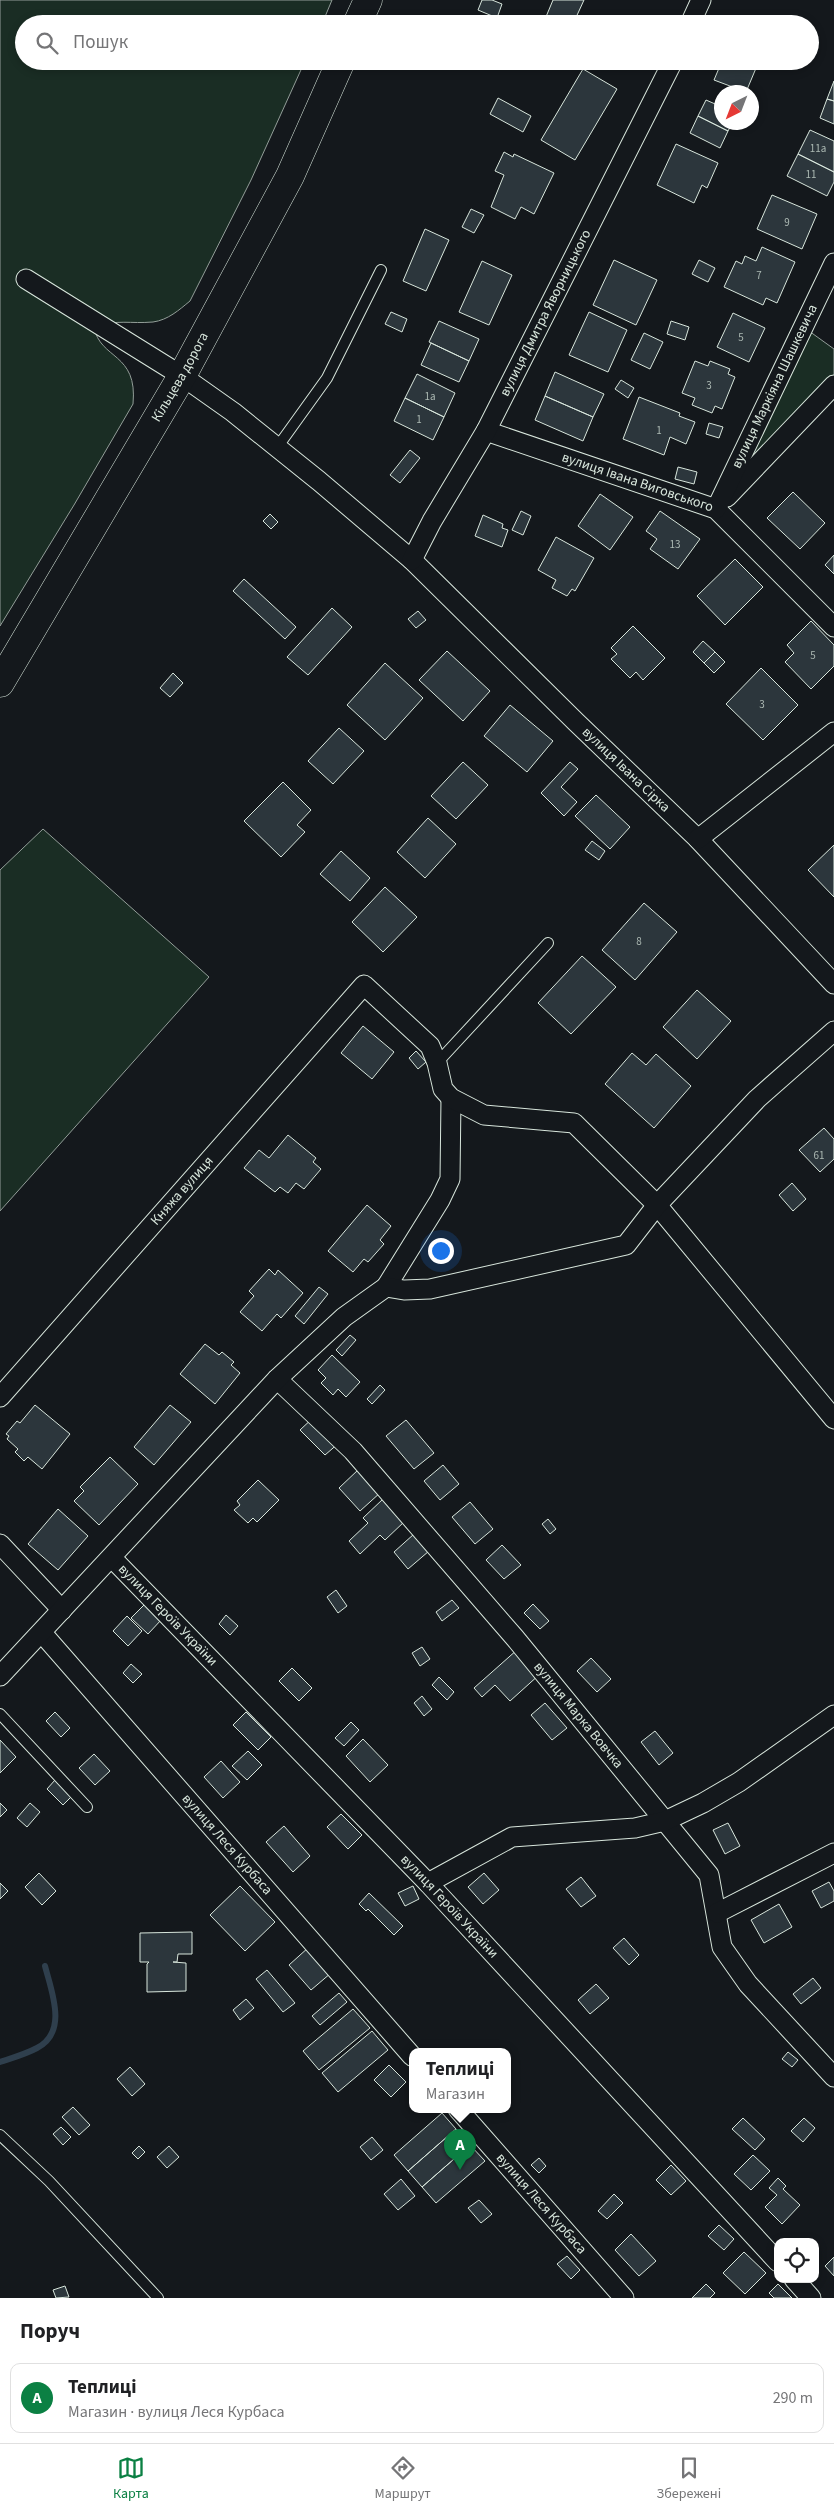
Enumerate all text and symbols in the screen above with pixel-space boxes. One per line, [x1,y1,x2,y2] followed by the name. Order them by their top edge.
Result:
[15,15,819,70] search box
[33,29,61,57] icon: search
[73,29,128,56] text: Пошук
[714,85,759,130] north arrow
[810,141,826,156] house number: 11а
[806,167,816,182] house number: 11
[784,215,790,230] house number: 9
[495,226,596,400] street label: вулиця Дмитра Яворницького
[756,268,762,283] house number: 7
[727,301,823,472] street label: вулиця Маркіяна Шашкевича
[147,329,214,426] street label: Кільцева дорога
[738,330,744,345] house number: 5
[706,378,712,393] house number: 3
[424,389,436,404] house number: 1а
[416,412,422,427] house number: 1
[656,423,662,438] house number: 1
[559,447,716,517] street label: вулиця Івана Виговського
[670,537,680,552] house number: 13
[810,648,816,663] house number: 5
[759,697,765,712] house number: 3
[577,723,674,817] street label: вулиця Івана Сірка
[636,934,642,949] house number: 8
[814,1148,824,1163] house number: 61
[146,1152,218,1230] street label: Княжа вулиця
[428,1238,454,1264] your location
[113,1560,222,1671] street label: вулиця Героїв України
[529,1658,628,1773] street label: вулиця Марка Вовчка
[177,1789,277,1900] street label: вулиця Леся Курбаса
[396,1850,503,1963] street label: вулиця Героїв України
[409,2048,511,2113] popup
[426,2056,494,2083] text: Теплиці
[426,2083,485,2105] text: Магазин
[444,2129,476,2170] pin: A
[491,2149,591,2259] street label: вулиця Леся Курбаса
[774,2238,819,2283] map controls
[774,2238,819,2283] button: locate
[20,2316,80,2346] text: Поруч
[68,2374,136,2401] text: Теплиці
[32,2387,42,2409] text: A
[773,2387,813,2409] text: 290 m
[68,2401,285,2423] text: Магазин · вулиця Леся Курбаса
[113,2454,149,2504] tab: Карта
[375,2454,431,2504] tab: Маршрут
[657,2454,721,2504] tab: Збережені

